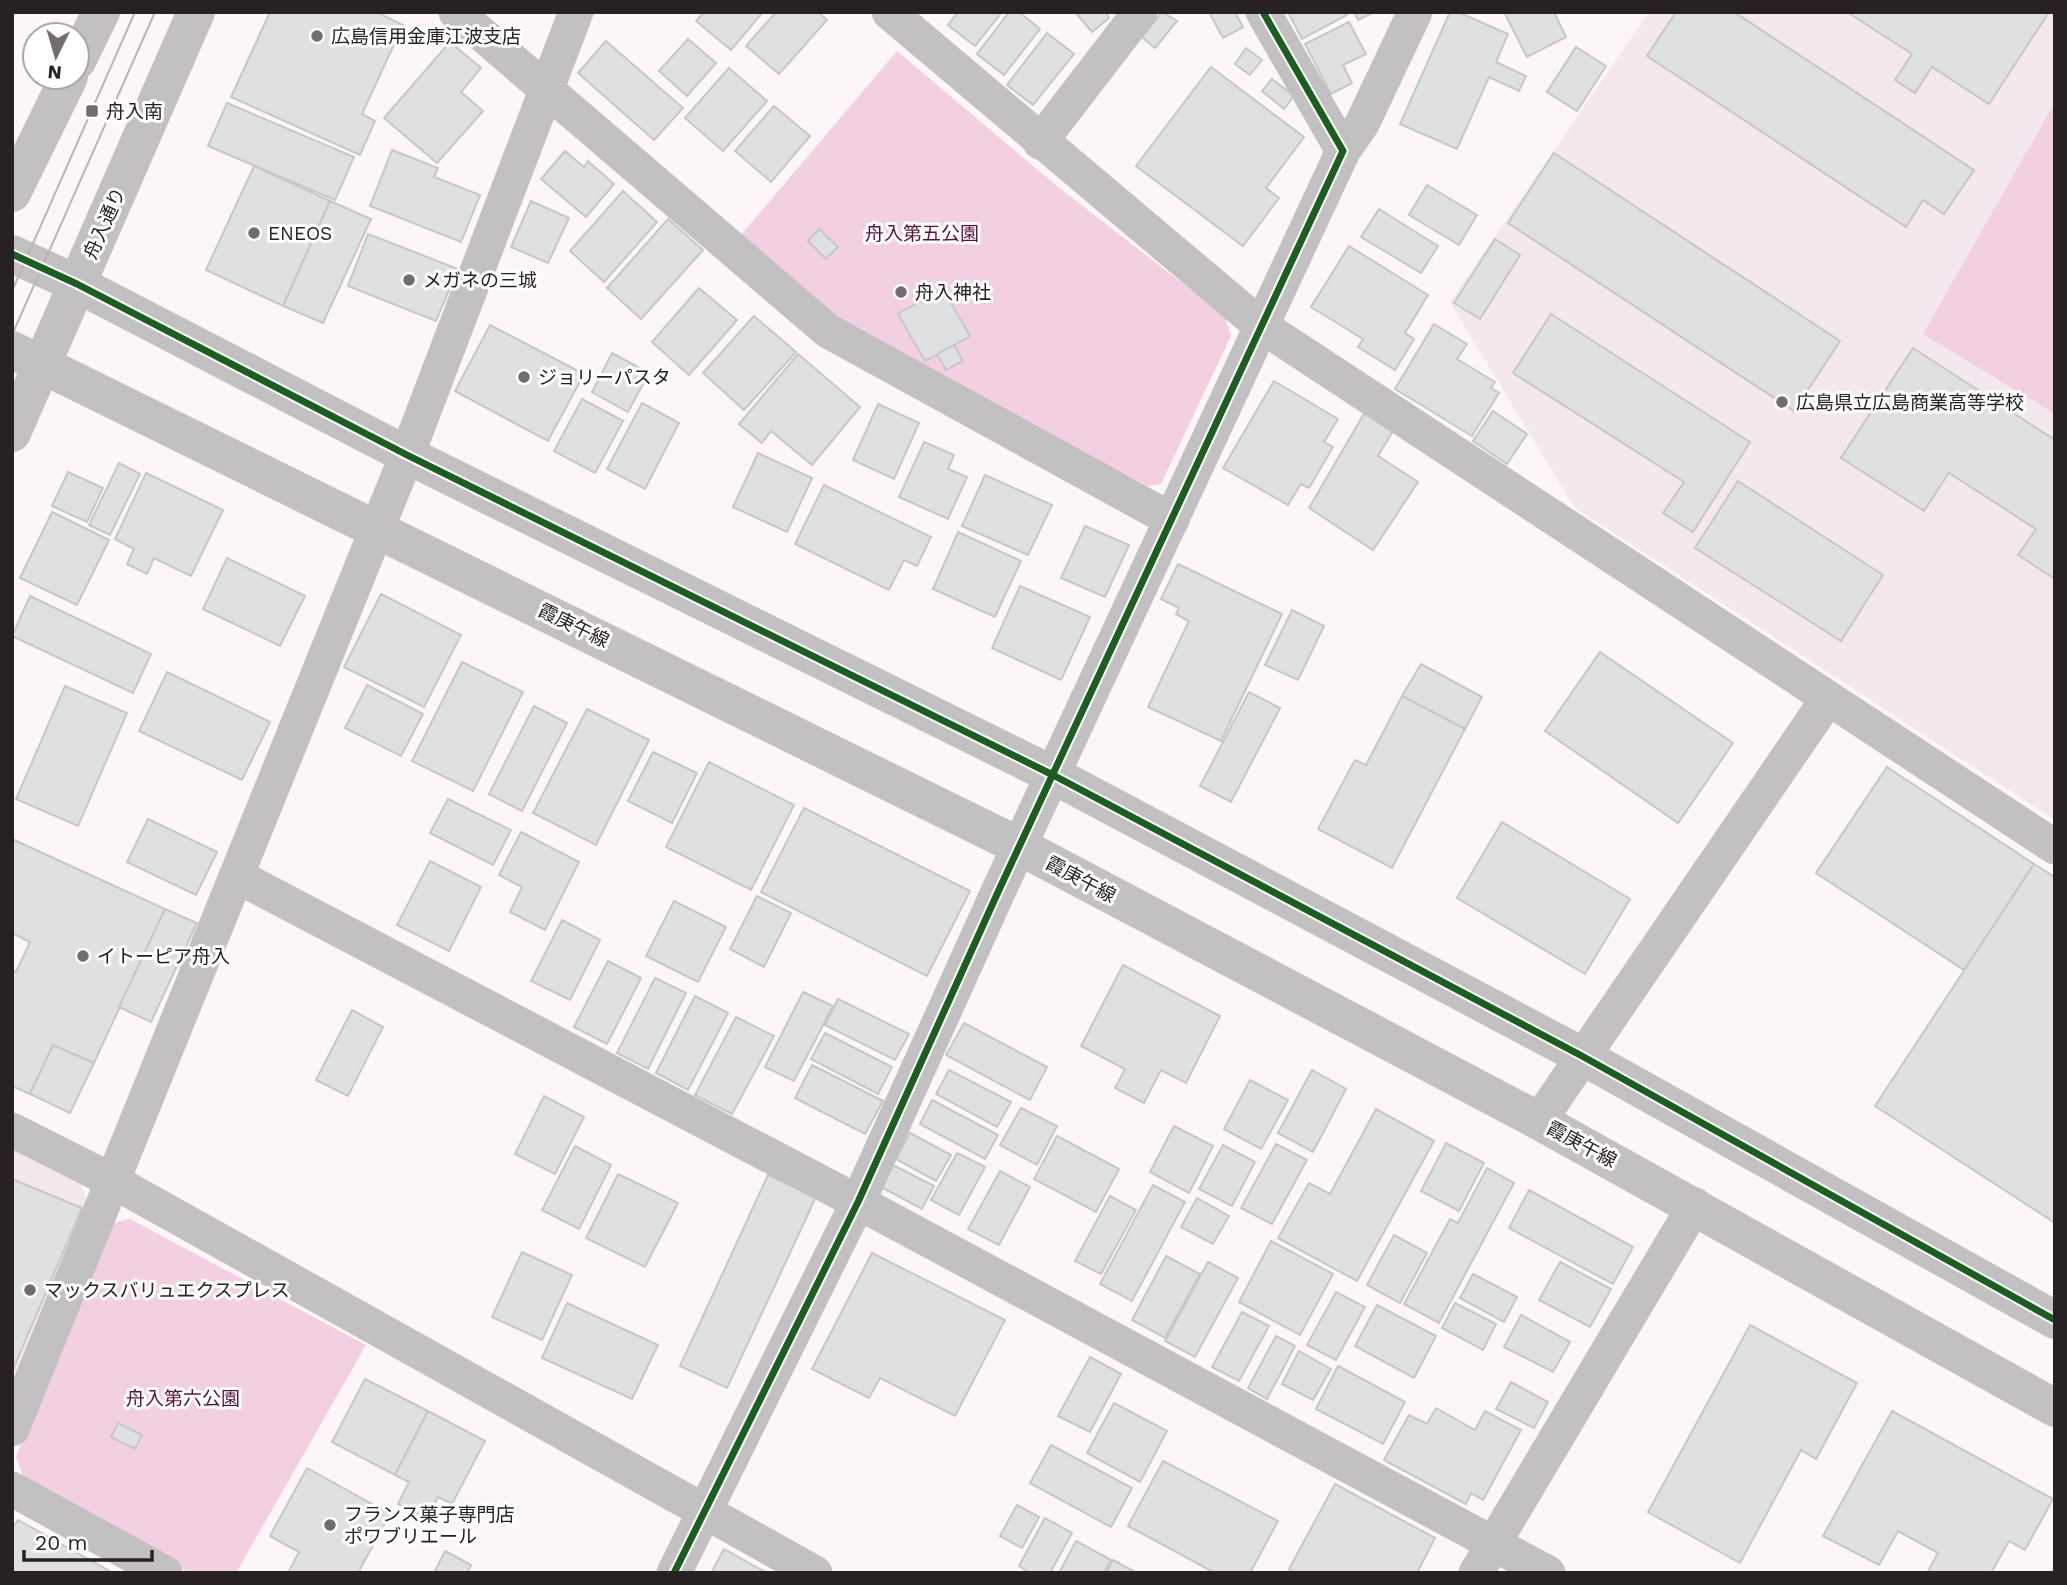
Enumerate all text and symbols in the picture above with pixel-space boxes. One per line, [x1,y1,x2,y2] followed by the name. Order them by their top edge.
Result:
[21,21,91,91] north arrow
[331,25,521,48] place label: 広島信用金庫江波支店
[309,28,325,44] marker: 広島信用金庫江波支店
[47,60,63,85] text: N
[106,100,163,123] place label: 舟入南
[84,103,100,119] marker: 舟入南
[78,184,130,263] street label: 舟入通り
[268,222,332,245] place label: ENEOS
[865,222,979,245] park label: 舟入第五公園
[246,225,262,241] marker: ENEOS
[423,269,537,292] place label: メガネの三城
[401,272,417,288] marker: メガネの三城
[915,281,991,304] place label: 舟入神社
[893,284,909,300] marker: 舟入神社
[538,366,671,389] place label: ジョリーパスタ
[516,369,532,385] marker: ジョリーパスタ
[1796,391,2024,414] place label: 広島県立広島商業高等学校
[1774,394,1790,410] marker: 広島県立広島商業高等学校
[535,598,613,652] street label: 霞庚午線
[1042,851,1120,907] street label: 霞庚午線
[97,945,230,968] place label: イトーピア舟入
[75,948,91,964] marker: イトーピア舟入
[1543,1116,1621,1172] street label: 霞庚午線
[44,1279,290,1302] place label: マックスバリュエクスプレス
[22,1282,38,1298] marker: マックスバリュエクスプレス
[126,1387,240,1410] park label: 舟入第六公園
[344,1503,515,1548] place label: フランス菓子専門店 ポワブリエール
[322,1517,338,1533] marker: フランス菓子専門店 ポワブリエール
[24,1518,152,1562] scale bar
[35,1530,87,1555] text: 20 m

